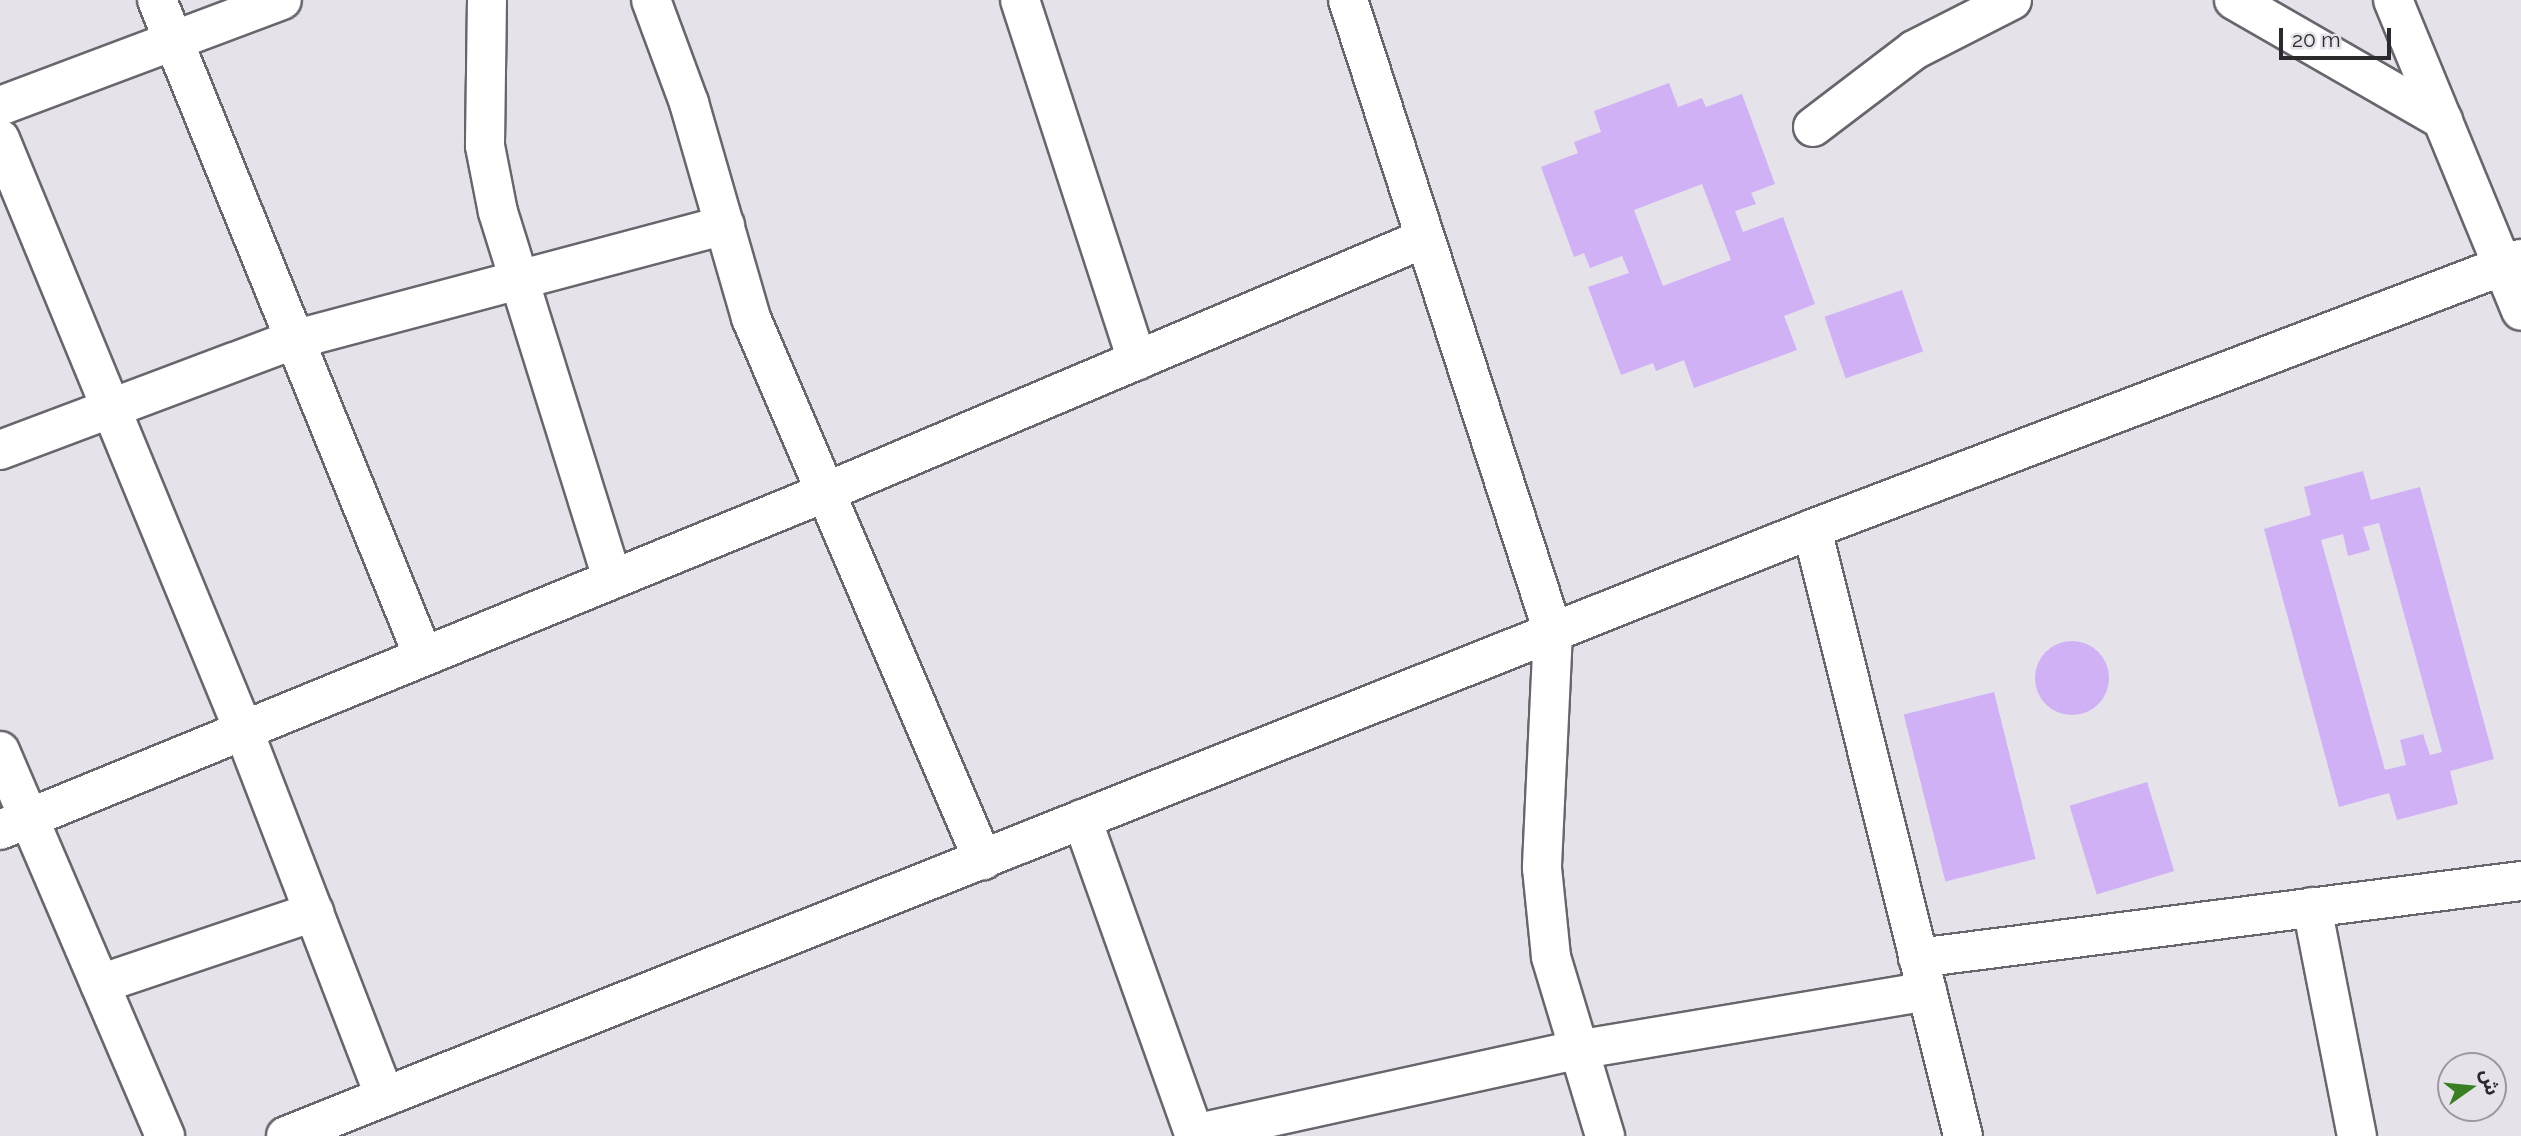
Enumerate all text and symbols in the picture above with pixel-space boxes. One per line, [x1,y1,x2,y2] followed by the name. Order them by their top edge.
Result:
[2283,14,2395,58] scale bar
[2292,27,2340,52] text: 20 m
[2437,1052,2507,1122] north arrow
[2476,1067,2504,1098] text: ش

